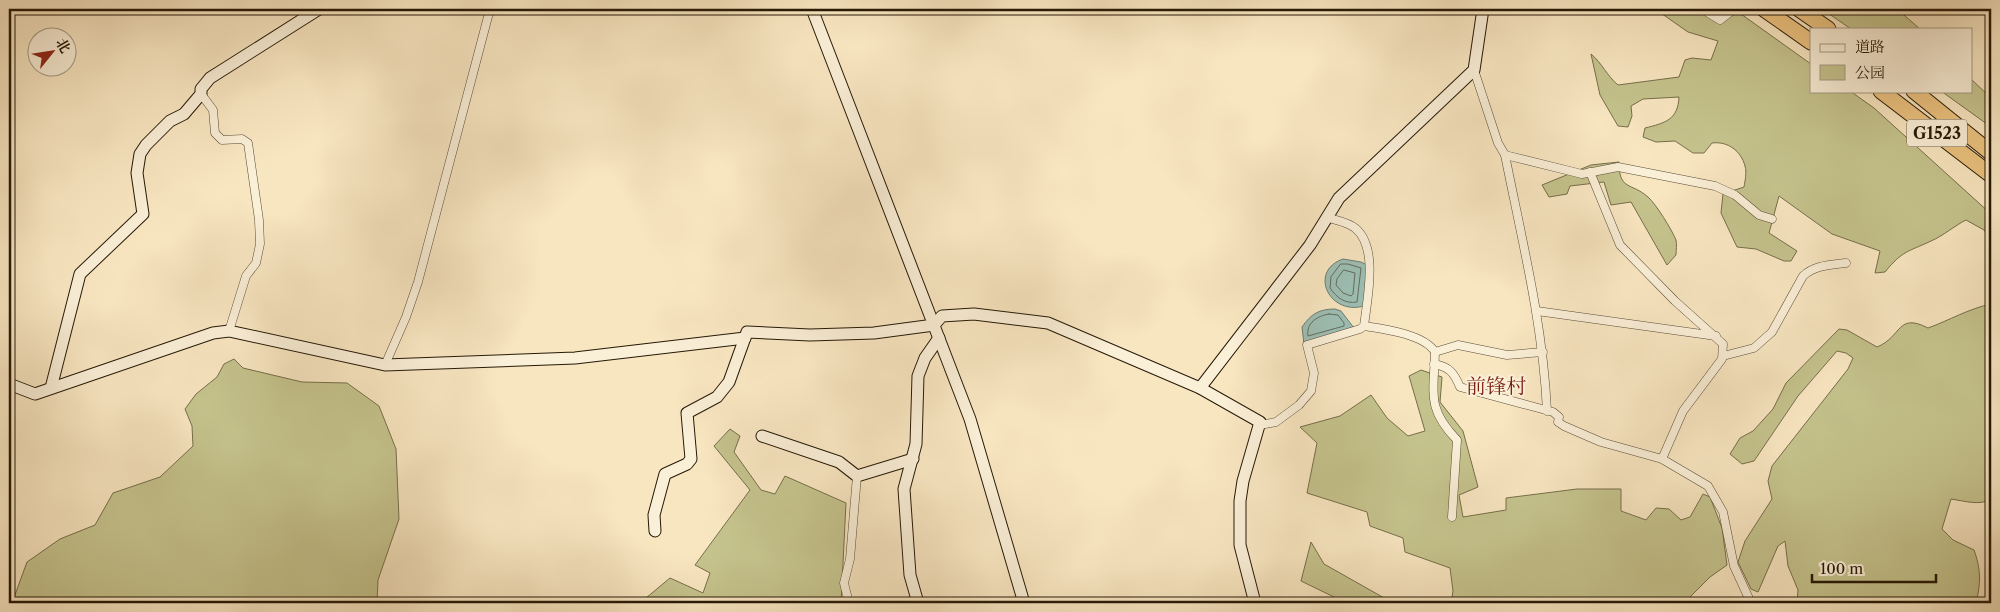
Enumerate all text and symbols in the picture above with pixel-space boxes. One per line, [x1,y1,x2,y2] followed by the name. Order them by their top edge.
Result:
[28,28,78,78] north arrow
[1810,28,1972,92] legend
[52,35,75,56] text: 北
[1855,37,1885,56] text: 道路
[1855,63,1885,82] text: 公园
[1907,120,1967,146] road number: G1523
[1466,374,1526,398] district label: 前锋村
[1812,552,1936,584] scale bar
[1820,559,1863,578] text: 100 m

